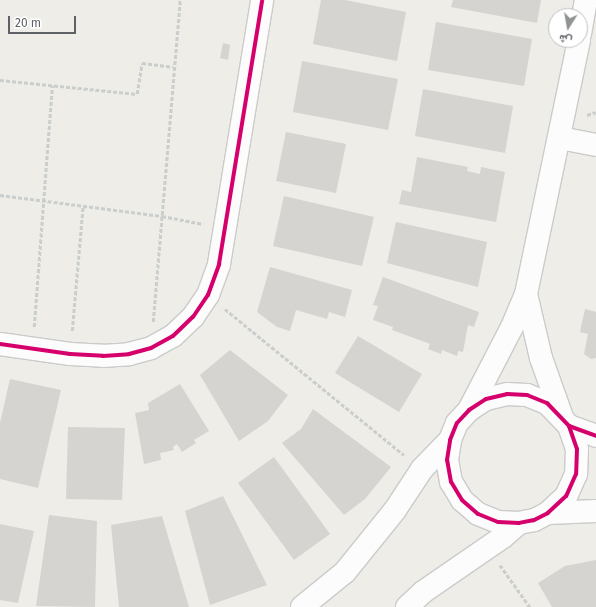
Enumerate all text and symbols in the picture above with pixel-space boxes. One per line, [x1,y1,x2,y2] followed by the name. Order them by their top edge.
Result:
[10,8,78,34] scale bar
[548,8,588,48] north arrow
[15,16,41,30] text: 20 m
[558,32,574,47] text: ش

